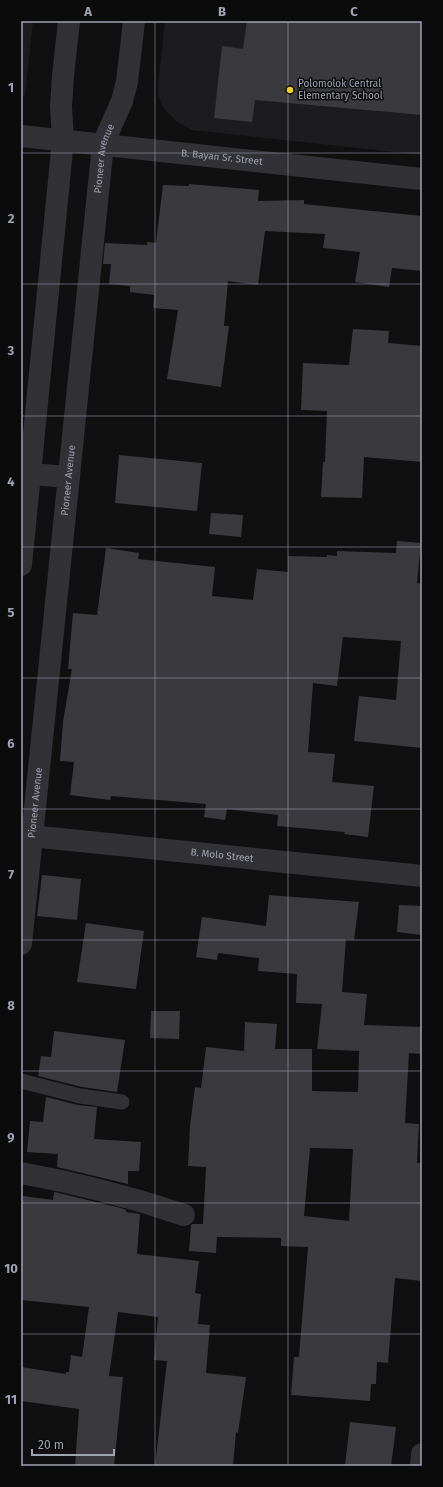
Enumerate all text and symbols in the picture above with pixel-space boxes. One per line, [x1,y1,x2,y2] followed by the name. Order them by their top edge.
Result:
[83,4,92,19] text: A
[218,4,226,19] text: B
[350,4,358,19] text: C
[298,78,383,102] place label: Polomolok Central Elementary School
[8,80,14,95] text: 1
[285,85,295,95] marker: Polomolok Central Elementary School
[92,122,117,194] street label: Pioneer Avenue
[180,147,264,168] street label: B. Bayan Sr. Street
[8,211,15,226] text: 2
[7,343,15,358] text: 3
[59,444,78,516] street label: Pioneer Avenue
[7,474,15,489] text: 4
[8,605,15,620] text: 5
[7,736,15,751] text: 6
[26,767,45,839] street label: Pioneer Avenue
[190,846,254,865] street label: B. Molo Street
[8,867,14,882] text: 7
[7,998,15,1013] text: 8
[7,1130,15,1145] text: 9
[4,1261,18,1276] text: 10
[5,1392,17,1407] text: 11
[32,1431,114,1457] scale bar
[38,1438,64,1452] text: 20 m

